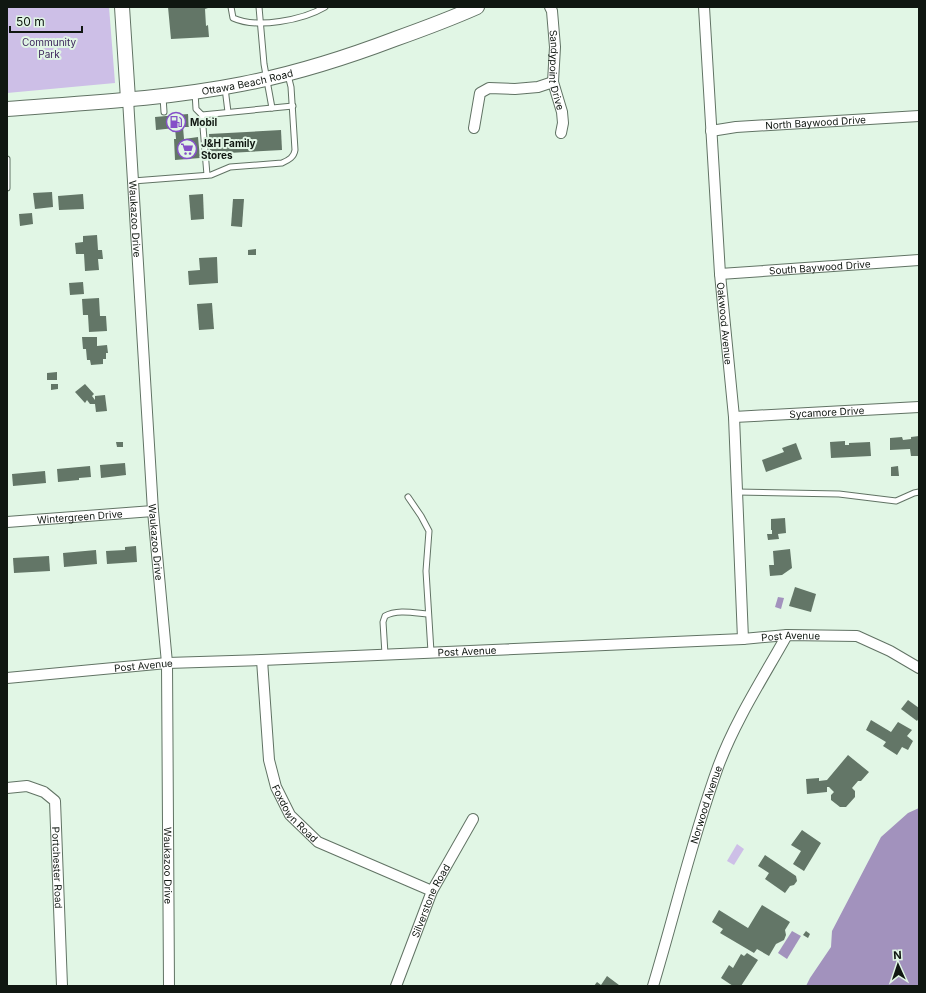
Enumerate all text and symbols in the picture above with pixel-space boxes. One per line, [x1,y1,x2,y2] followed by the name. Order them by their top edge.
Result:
[10,8,82,34] scale bar
[16,14,45,29] text: 50 m
[547,29,567,112] street label: Sandypoint Drive
[22,36,76,60] park label: Community Park
[201,67,294,97] street label: Ottawa Beach Road
[165,111,187,133] fuel station icon: Mobil
[765,113,866,131] street label: North Baywood Drive
[190,116,217,128] place label: Mobil
[201,137,256,161] place label: J&H Family Stores
[176,138,198,160] supermarket icon: J&H Family Stores
[127,180,144,258] street label: Waukazoo Drive
[769,257,871,277] street label: South Baywood Drive
[715,281,735,365] street label: Oakwood Avenue
[789,404,865,420] street label: Sycamore Drive
[147,503,165,581] street label: Waukazoo Drive
[37,507,123,526] street label: Wintergreen Drive
[761,629,820,643] street label: Post Avenue
[437,644,497,658] street label: Post Avenue
[114,657,173,674] street label: Post Avenue
[688,764,724,845] street label: Norwood Avenue
[270,783,320,845] street label: Foxdown Road
[50,826,65,909] street label: Portchester Road
[162,827,174,904] street label: Waukazoo Drive
[409,862,452,939] street label: Silverstone Road
[878,945,918,985] north arrow
[893,948,902,962] text: N

